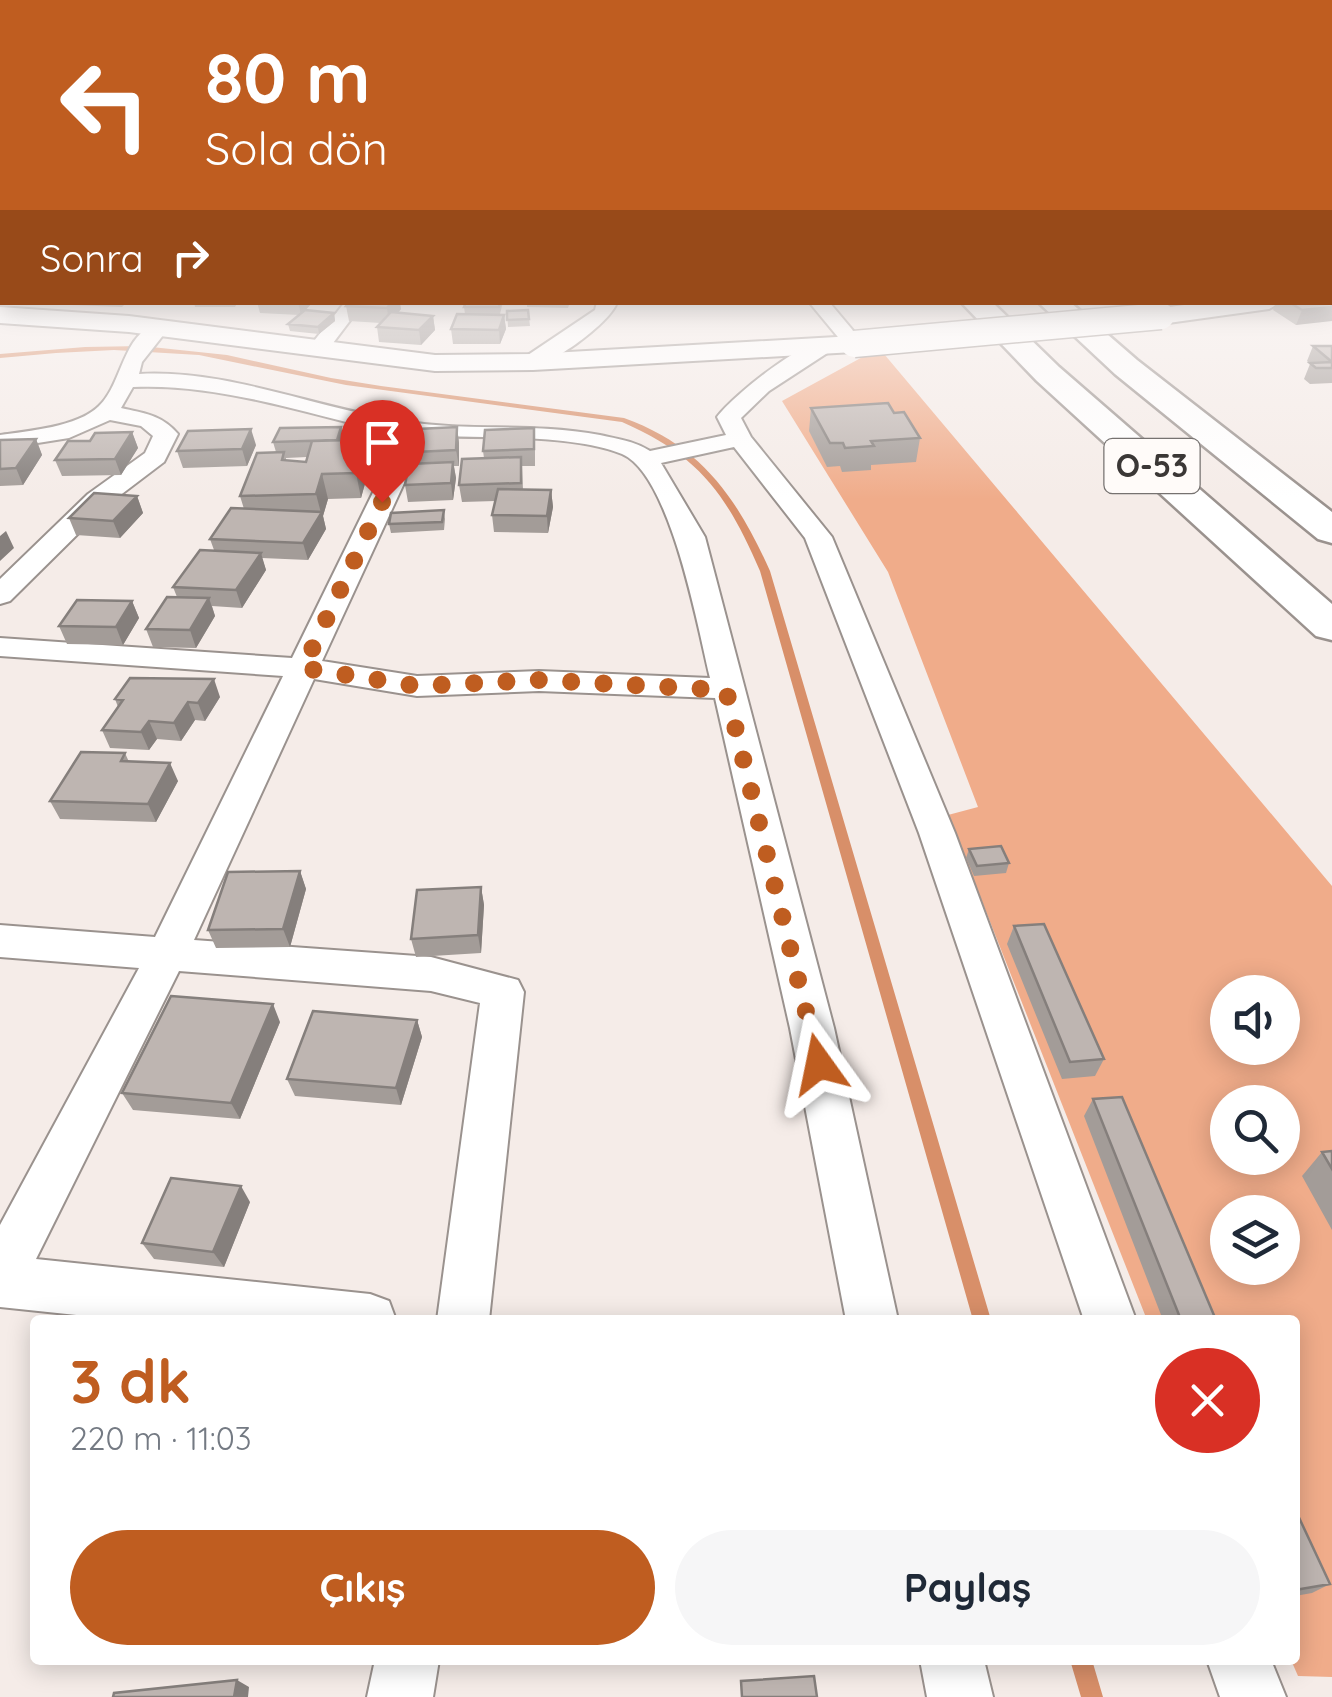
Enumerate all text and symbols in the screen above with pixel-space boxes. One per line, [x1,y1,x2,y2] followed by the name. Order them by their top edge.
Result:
[205,33,370,121] text: 80 m
[40,40,170,170] icon: left
[205,120,388,176] text: Sola dön
[163,230,218,285] icon: right
[40,234,143,282] text: Sonra
[340,400,425,503] pin
[355,415,410,470] icon: arrive
[1104,439,1200,493] road number: O-53
[1210,975,1300,1285] map controls
[1210,975,1300,1065] button: sound
[767,1012,871,1116] position arrow
[1210,1085,1300,1175] button: search
[1210,1195,1300,1285] button: layers
[70,1343,191,1418] text: 3 dk
[1155,1348,1260,1453] button: close
[70,1418,252,1458] text: 220 m · 11:03
[70,1530,655,1645] button: Çıkış
[675,1530,1260,1645] button: Paylaş

